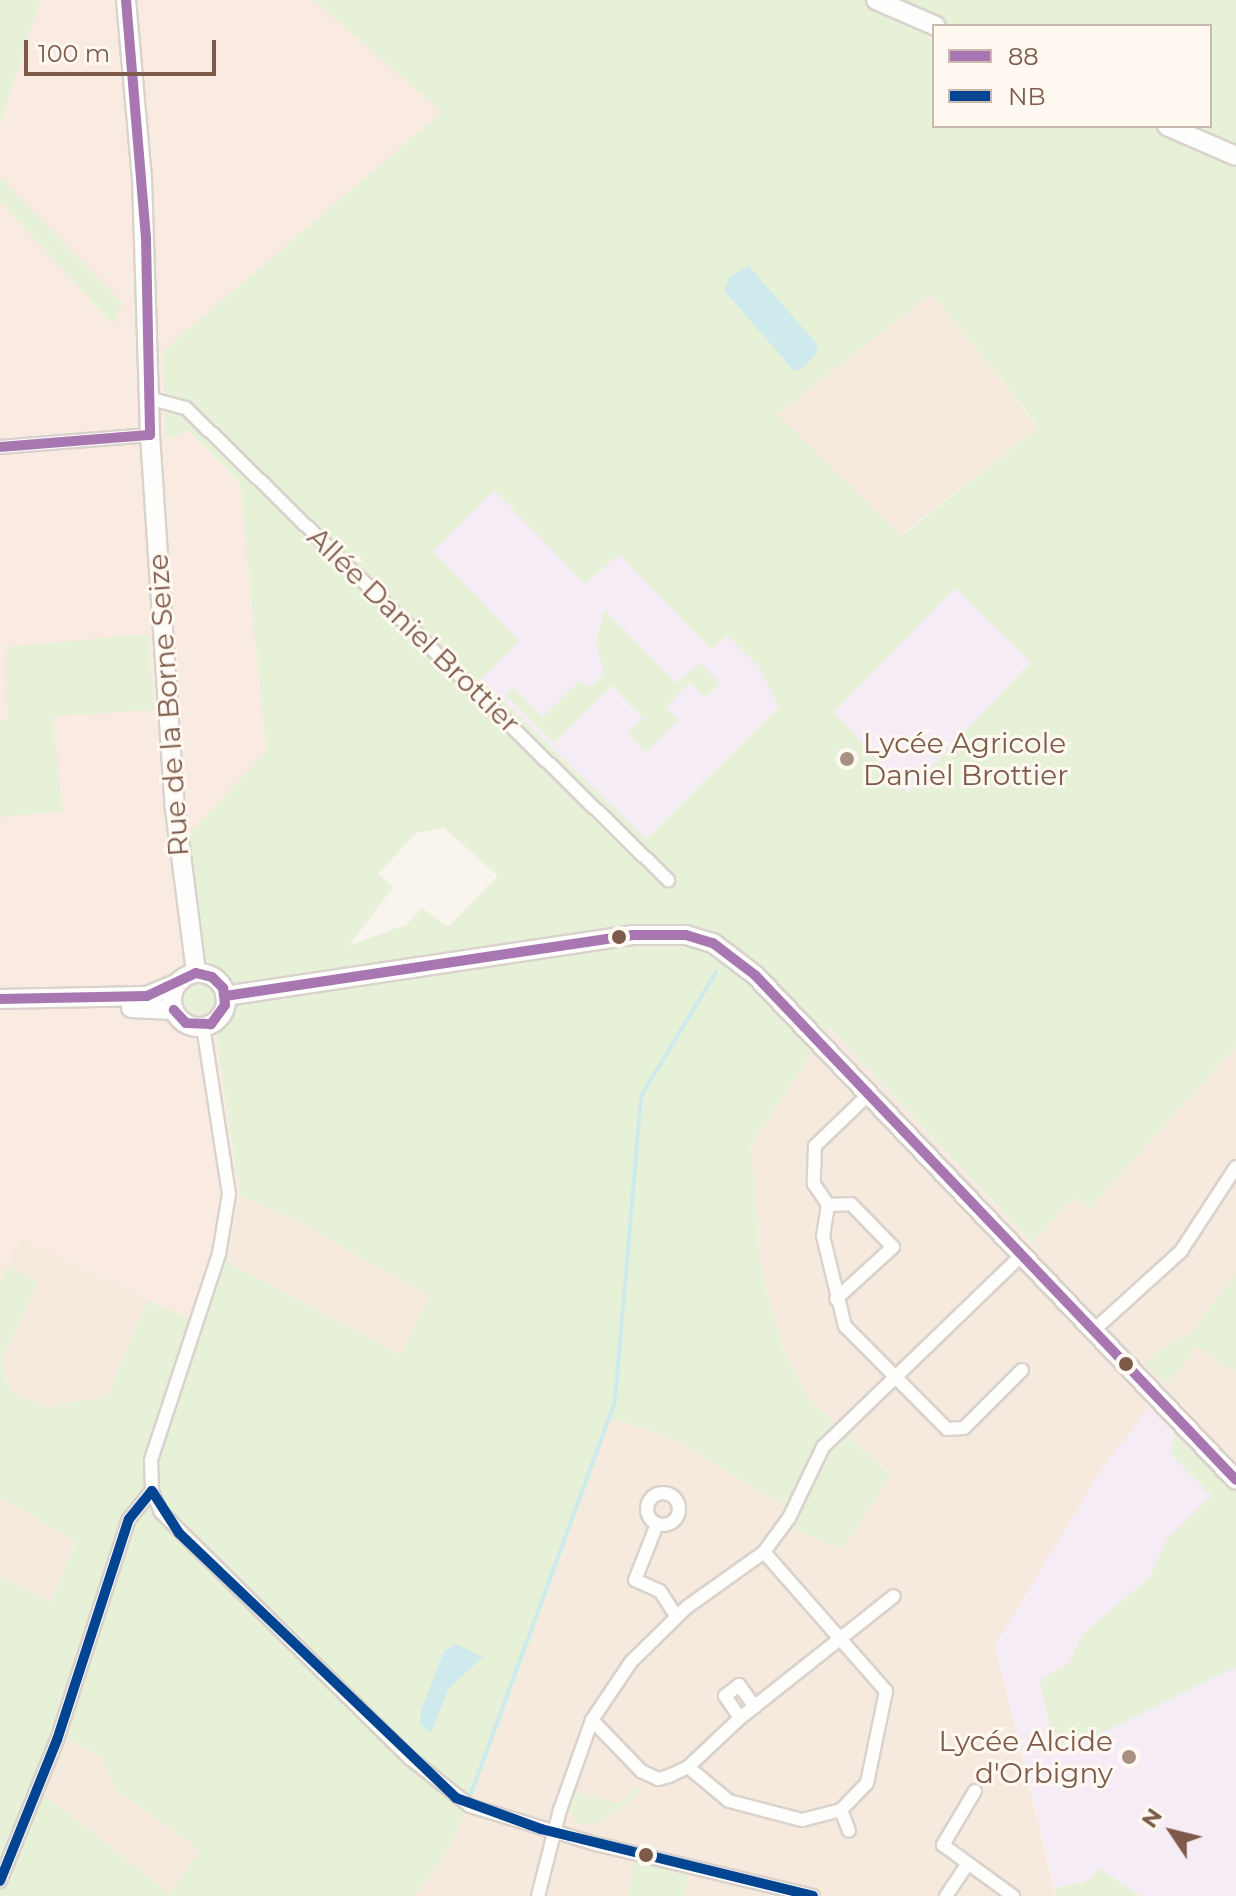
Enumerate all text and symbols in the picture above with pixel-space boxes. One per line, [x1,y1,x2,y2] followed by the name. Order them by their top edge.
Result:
[28,24,220,74] scale bar
[932,24,1212,128] legend
[38,39,110,68] text: 100 m
[1008,42,1039,71] text: 88
[1008,82,1046,111] text: NB
[301,520,527,740] street label: Allée Daniel Brottier
[141,552,195,858] street label: Rue de la Borne Seize
[863,726,1068,792] place label: Lycée Agricole Daniel Brottier
[838,750,856,768] marker: Lycée Agricole Daniel Brottier
[611,929,627,945] unlabelled marker
[1118,1356,1134,1372] unlabelled marker
[938,1724,1113,1790] place label: Lycée Alcide d'Orbigny
[1120,1748,1138,1766] marker: Lycée Alcide d'Orbigny
[1132,1792,1212,1872] north arrow
[1136,1803,1168,1833] text: N
[638,1847,654,1863] unlabelled marker

